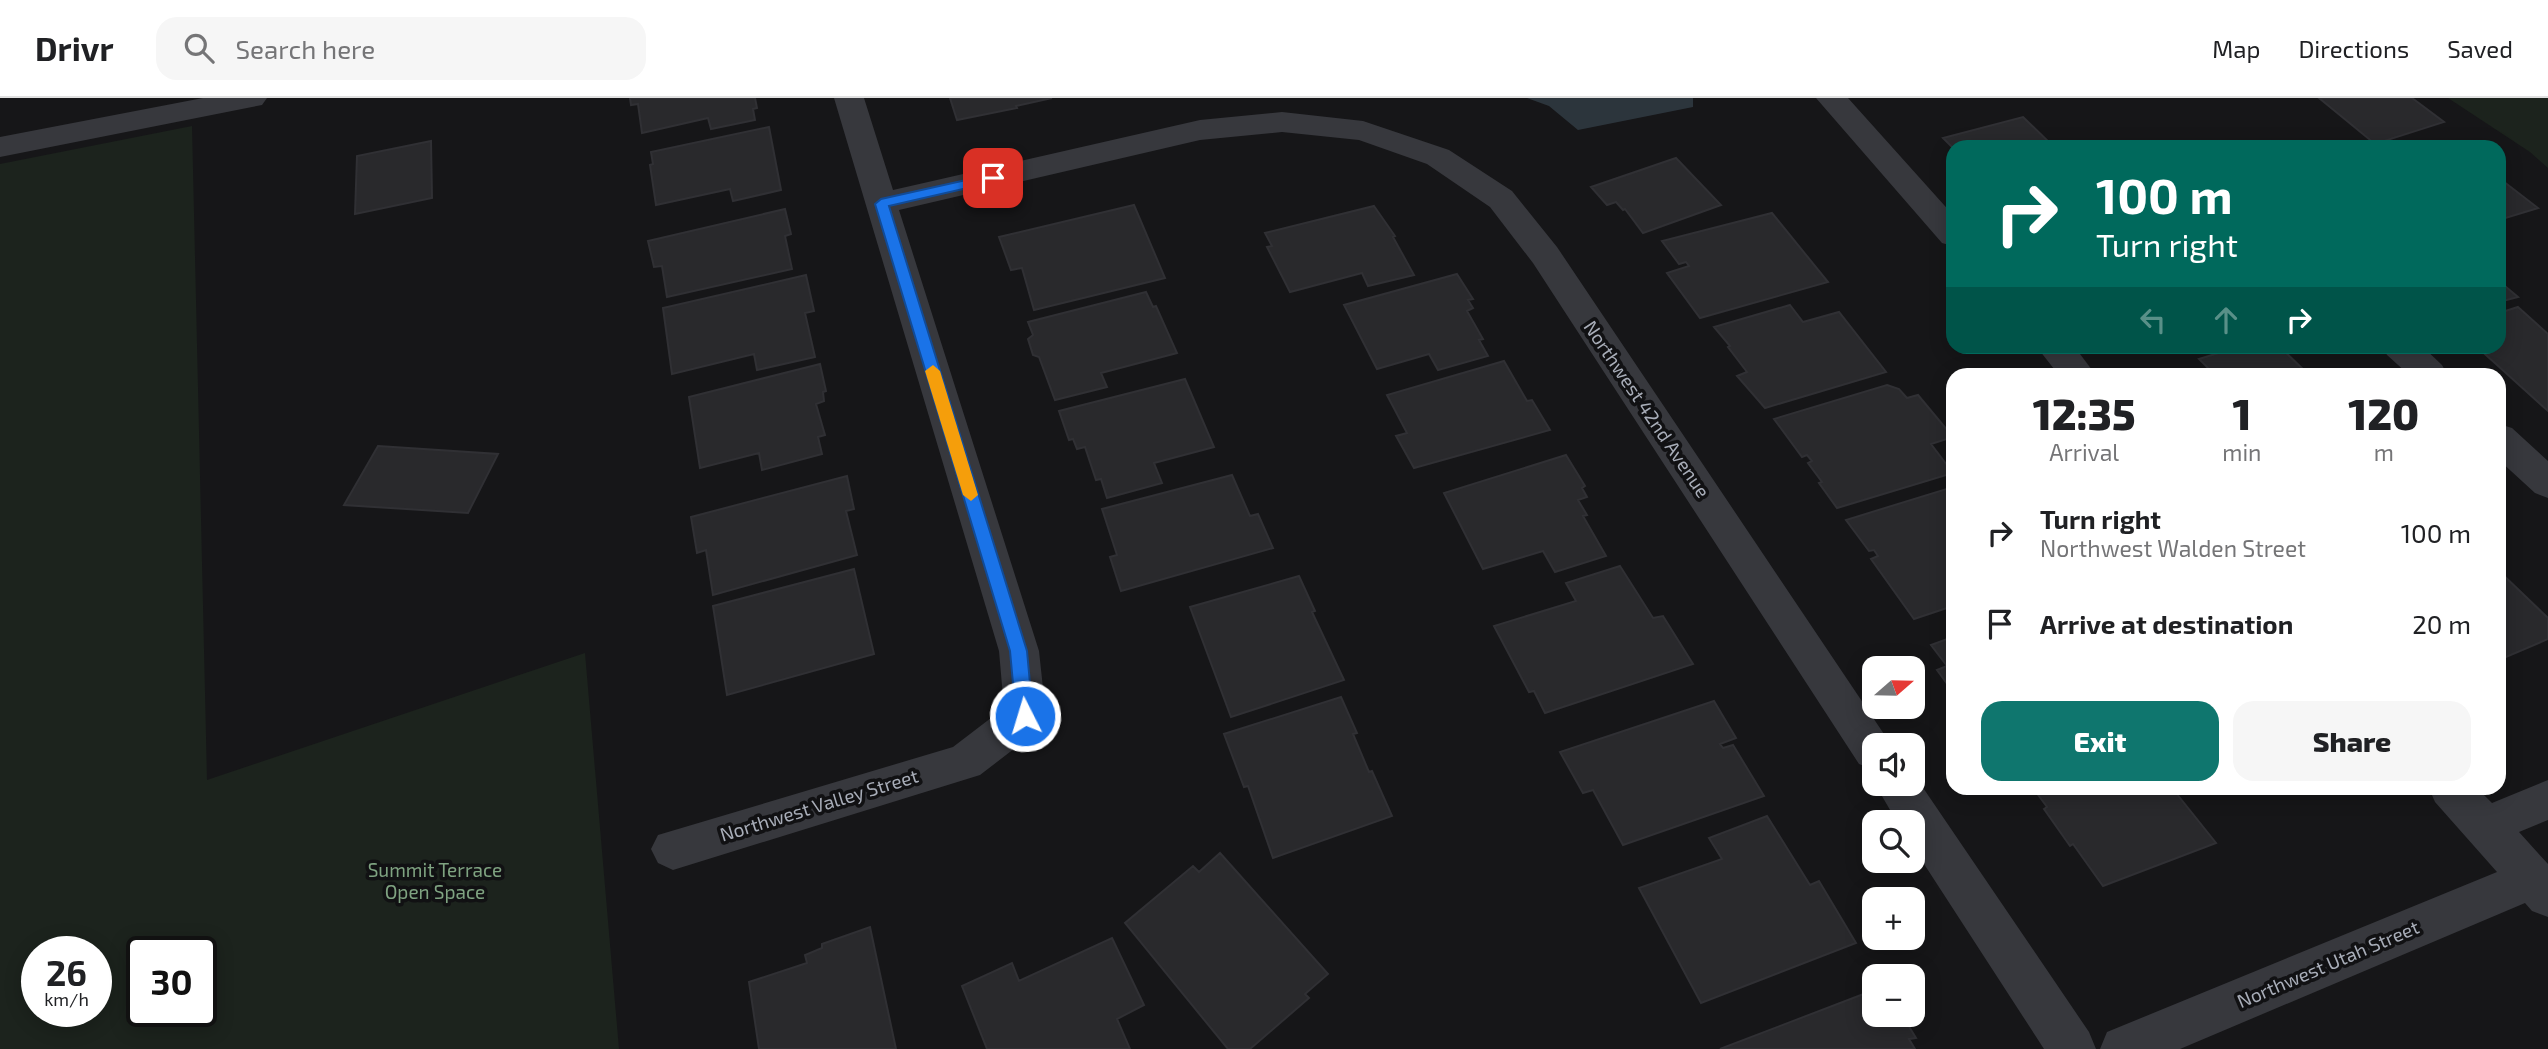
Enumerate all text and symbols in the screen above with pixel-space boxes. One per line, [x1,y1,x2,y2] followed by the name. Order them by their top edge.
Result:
[156,17,646,80] search box
[35,28,114,68] text: Drivr
[180,29,218,67] icon: search
[236,33,375,64] text: Search here
[2212,34,2260,63] text: Map
[2298,34,2409,63] text: Directions
[2447,34,2513,63] text: Saved
[963,148,1023,208] pin
[974,159,1012,197] icon: arrive
[2096,165,2233,224] text: 100 m
[1981,168,2072,259] icon: right
[2096,225,2238,263] text: Turn right
[2134,301,2172,339] icon: left
[2207,301,2245,339] icon: ahead
[2280,301,2318,339] icon: right
[1580,316,1715,502] street label: Northwest 42nd Avenue
[2033,388,2135,438] text: 12:35
[2232,388,2251,438] text: 1
[2348,388,2419,438] text: 120
[2049,438,2119,466] text: Arrival
[2222,438,2261,466] text: min
[2374,438,2394,466] text: m
[2040,503,2161,534] text: Turn right
[1981,514,2019,552] icon: right
[2401,517,2471,548] text: 100 m
[2040,534,2306,562] text: Northwest Walden Street
[1981,605,2019,643] icon: arrive
[2040,608,2293,639] text: Arrive at destination
[2412,608,2471,639] text: 20 m
[1862,656,1925,719] north arrow
[1862,656,1925,1027] map controls
[988,679,1062,753] position arrow
[1981,701,2219,781] button: Exit
[2233,701,2471,781] button: Share
[1862,733,1925,796] button: sound
[717,763,921,846] street label: Northwest Valley Street
[1862,810,1925,873] button: search
[368,858,502,903] park label: Summit Terrace Open Space
[1862,887,1925,950] button: +
[2233,915,2422,1012] street label: Northwest Utah Street
[126,936,217,1027] speed limit sign: 30
[46,951,87,993] text: 26
[1862,964,1925,1027] button: −
[44,988,89,1010] text: km/h

